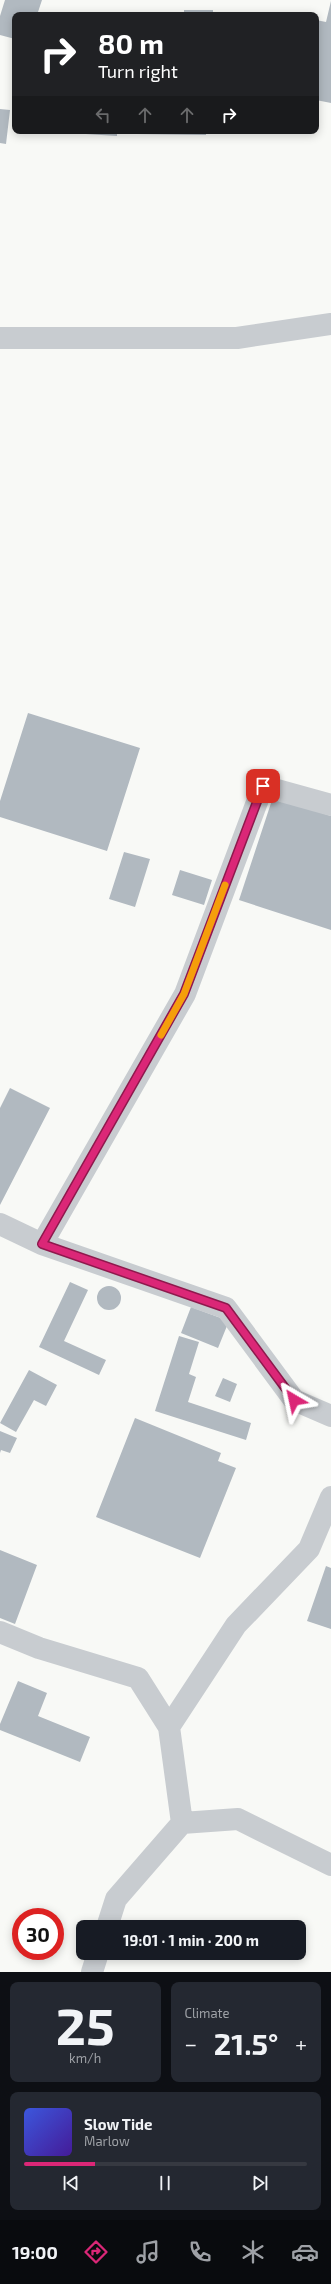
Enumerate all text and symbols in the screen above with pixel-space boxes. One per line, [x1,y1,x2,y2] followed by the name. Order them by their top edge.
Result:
[98,26,164,60] text: 80 m
[32,28,84,80] icon: right
[98,60,178,82] text: Turn right
[92,104,114,126] icon: left
[134,104,156,126] icon: ahead
[176,104,198,126] icon: ahead
[218,104,240,126] icon: right
[246,769,280,803] pin
[252,775,274,797] icon: arrive
[273,1379,315,1421] position arrow
[12,1908,64,1960] speed limit sign: 30
[123,1931,259,1949] text: 19:01 · 1 min · 200 m
[56,1993,115,2055] text: 25
[185,2005,229,2021] text: Climate
[214,2025,278,2061] text: 21.5°
[185,2030,197,2056] text: −
[295,2030,307,2056] text: +
[69,2050,101,2066] text: km/h
[84,2115,152,2133] text: Slow Tide
[84,2133,130,2149] text: Marlow
[60,2172,82,2194] icon: previous
[154,2172,176,2194] icon: pause
[249,2172,271,2194] icon: next
[82,2238,110,2266] icon: directions
[134,2238,162,2266] icon: music
[186,2238,214,2266] icon: phone
[239,2238,267,2266] icon: climate
[291,2238,319,2266] icon: car
[12,2241,58,2263] text: 19:00

